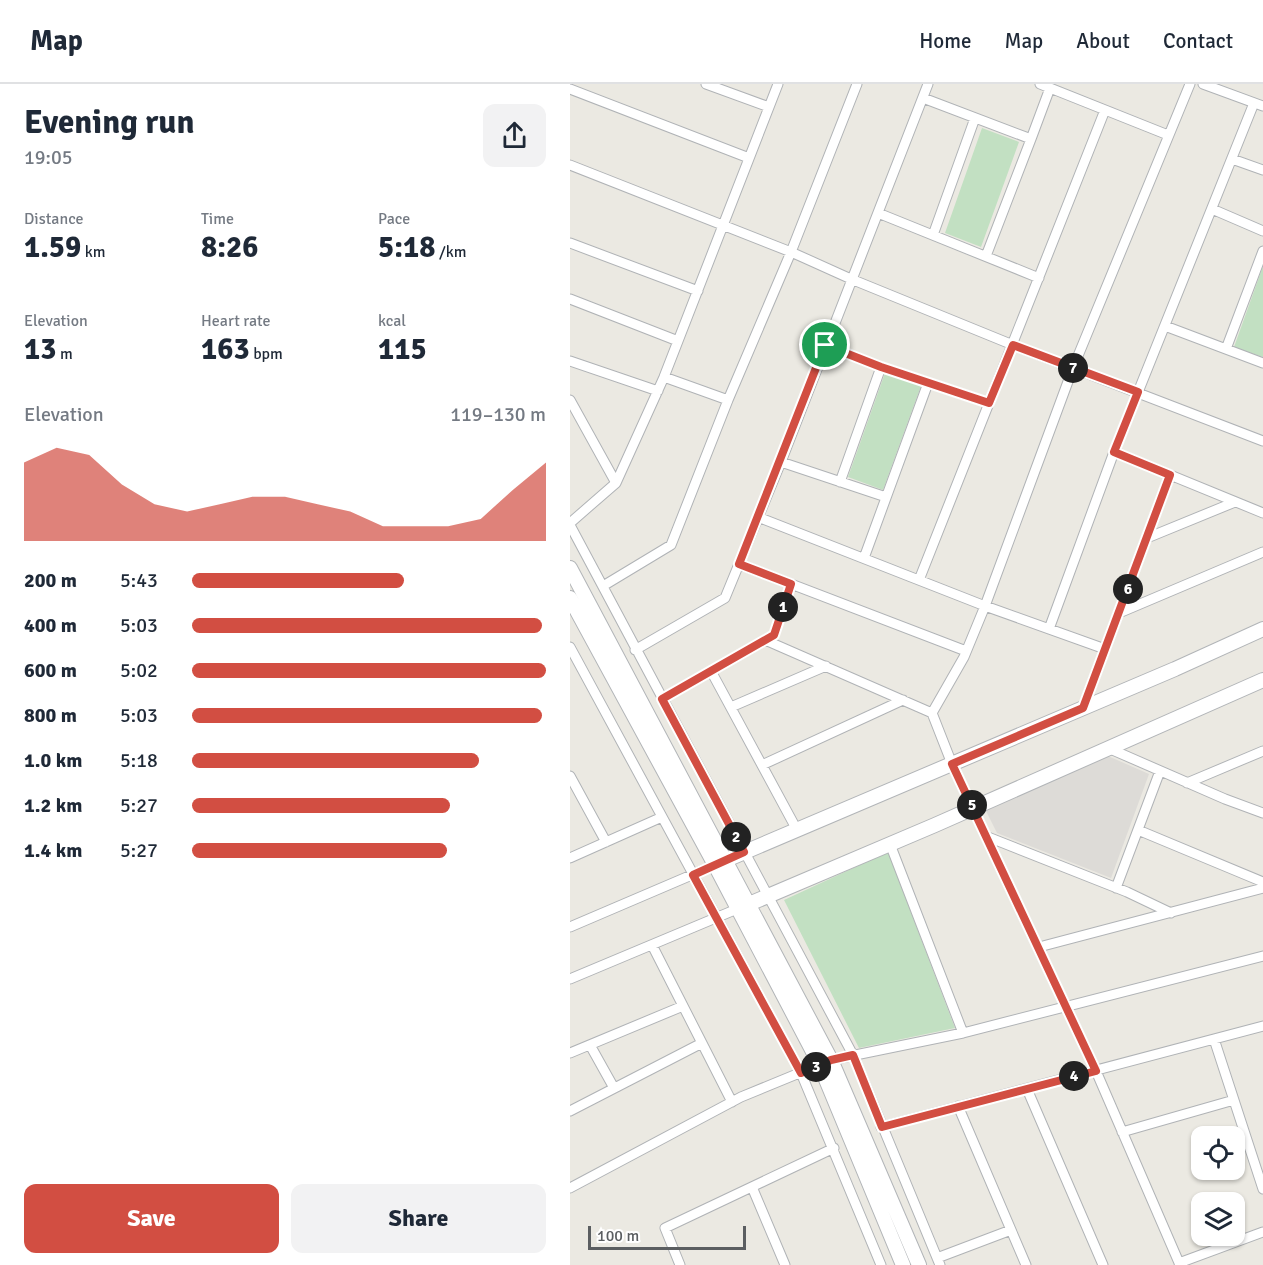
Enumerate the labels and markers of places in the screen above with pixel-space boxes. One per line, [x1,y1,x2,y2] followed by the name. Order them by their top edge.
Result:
[799,319,850,370] pin
[1058,353,1088,383] pin: 7
[1113,574,1143,604] pin: 6
[768,592,798,622] pin: 1
[957,790,987,820] pin: 5
[721,822,751,852] pin: 2
[801,1052,831,1082] pin: 3
[1059,1061,1089,1091] pin: 4

